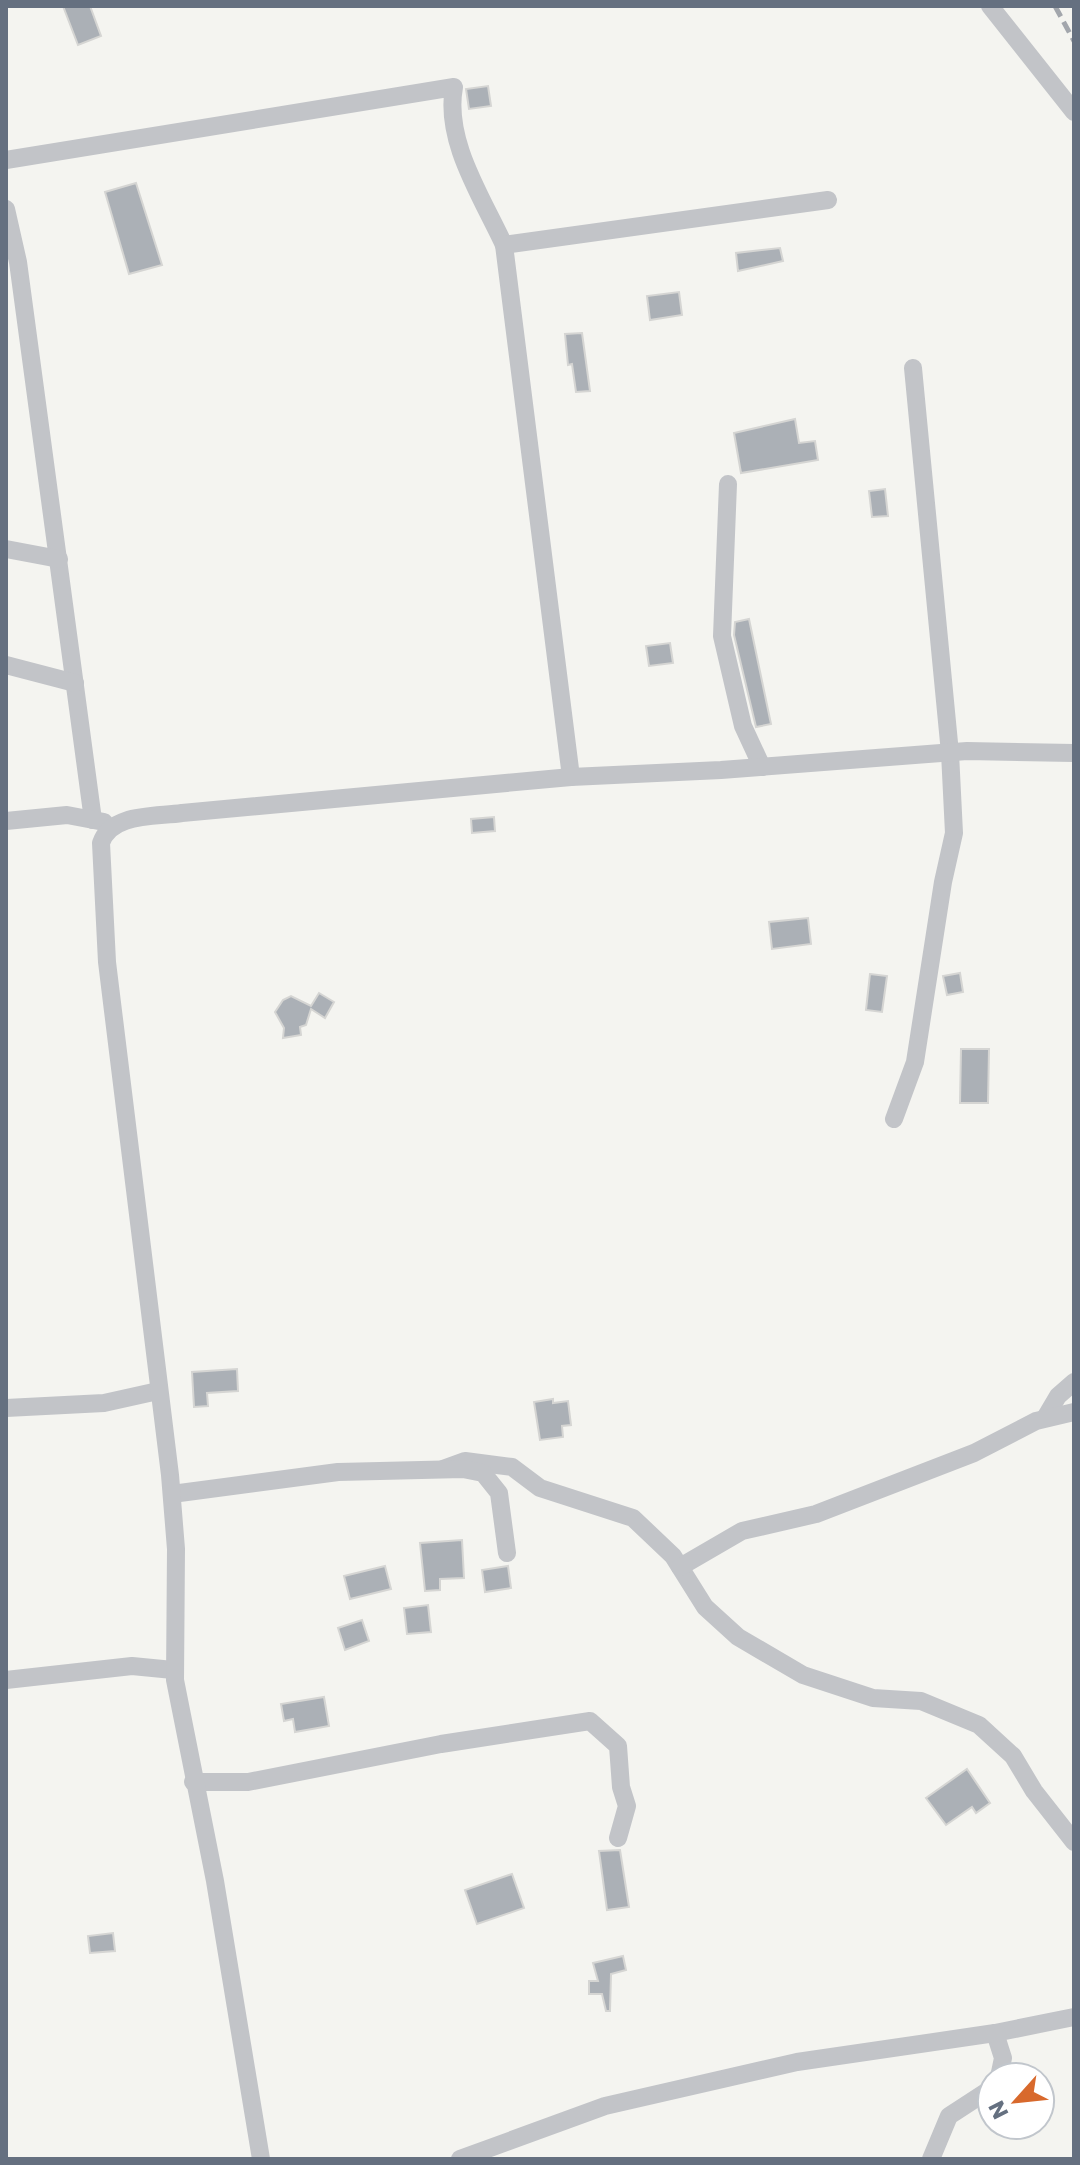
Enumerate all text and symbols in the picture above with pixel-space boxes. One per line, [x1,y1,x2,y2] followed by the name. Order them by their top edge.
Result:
[976,2061,1056,2141] north arrow
[981,2095,1016,2124] text: N

